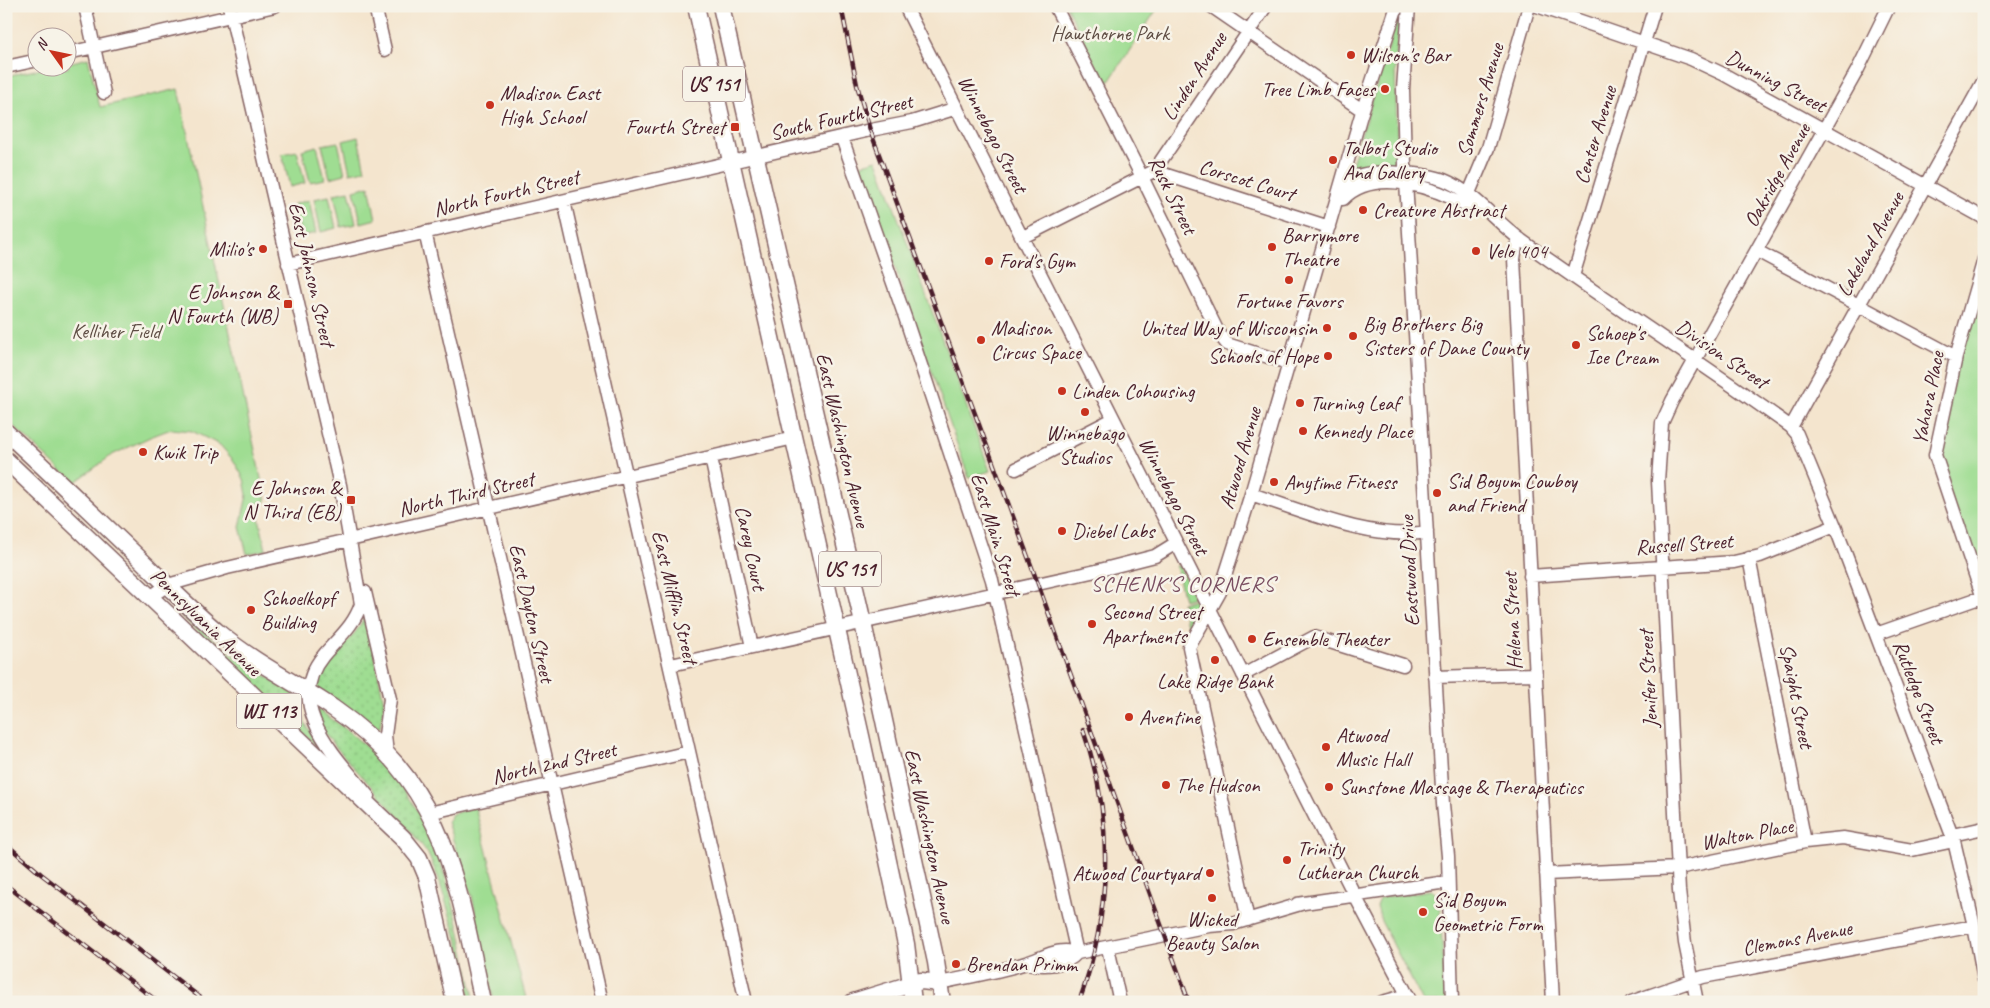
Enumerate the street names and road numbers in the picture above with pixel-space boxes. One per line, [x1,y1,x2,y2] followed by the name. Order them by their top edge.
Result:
[1156,26,1233,125] street label: Linden Avenue
[1450,39,1510,160] street label: Sommers Avenue
[1721,44,1832,119] street label: Dunning Street
[683,66,745,102] road number: US 151
[952,71,1035,199] street label: Winnebago Street
[1568,82,1623,187] street label: Center Avenue
[767,88,917,146] street label: South Fourth Street
[1738,118,1817,231] street label: Oakridge Avenue
[1143,152,1204,240] street label: Rusk Street
[1196,153,1301,208] street label: Corscot Court
[431,163,584,222] street label: North Fourth Street
[1831,186,1910,301] street label: Lakeland Avenue
[283,199,342,352] street label: East Johnson Street
[1671,314,1776,396] street label: Division Street
[1906,348,1950,447] street label: Yahara Place
[810,350,876,532] street label: East Washington Avenue
[1213,403,1267,512] street label: Atwood Avenue
[1133,433,1216,561] street label: Winnebago Street
[396,465,539,522] street label: North Third Street
[965,470,1028,601] street label: East Main Street
[729,503,773,595] street label: Carey Court
[1393,514,1425,627] street label: Eastwood Drive
[646,528,705,669] street label: East Mifflin Street
[1635,528,1735,560] street label: Russell Street
[503,541,561,687] street label: East Dayton Street
[819,552,881,586] road number: US 151
[145,562,268,682] street label: Pennsylvania Avenue
[1496,570,1528,670] street label: Helena Street
[1632,626,1664,729] street label: Jenifer Street
[1887,637,1951,749] street label: Rutledge Street
[1774,642,1820,752] street label: Spaight Street
[236,694,302,728] road number: WI 113
[489,736,621,790] street label: North 2nd Street
[899,746,962,928] street label: East Washington Avenue
[1699,812,1797,856] street label: Walton Place
[1740,914,1855,961] street label: Clemons Avenue

